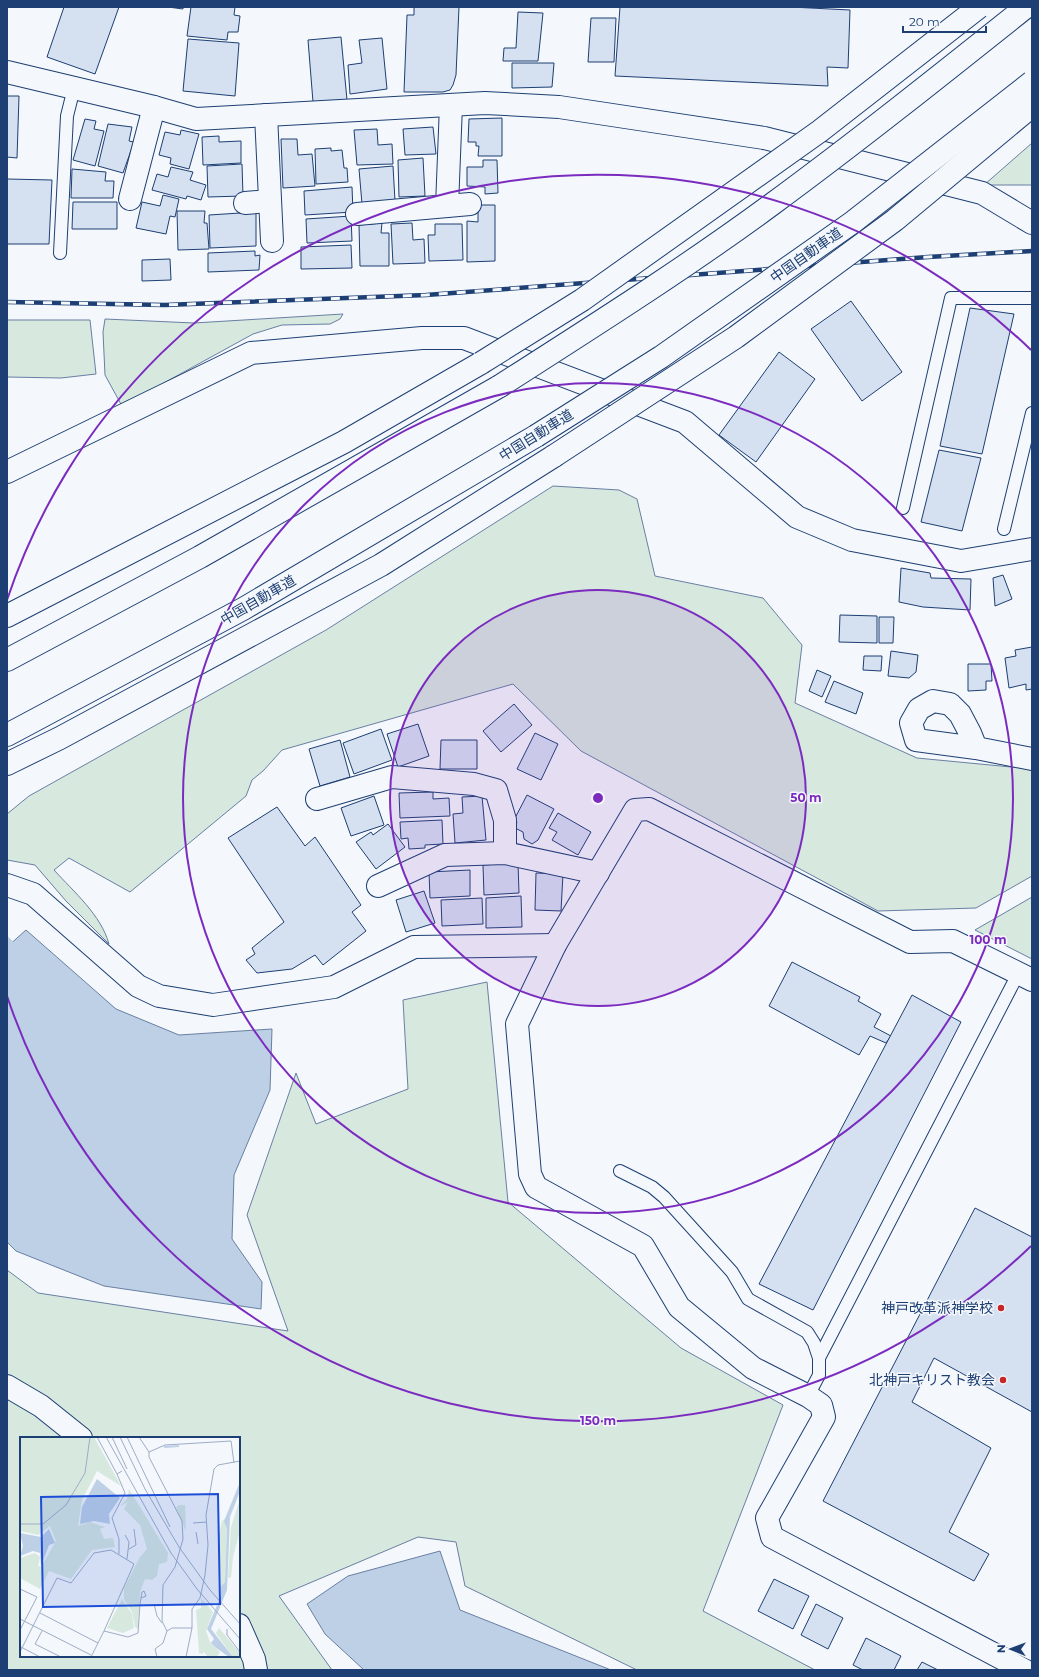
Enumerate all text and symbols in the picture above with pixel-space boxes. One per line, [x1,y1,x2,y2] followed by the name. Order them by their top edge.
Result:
[903,8,986,34] scale bar
[909,14,940,29] text: 20 m
[766,224,846,286] street label: 中国自動車道
[496,405,576,465] street label: 中国自動車道
[217,571,299,629] street label: 中国自動車道
[790,790,822,805] text: 50 m
[591,791,605,805] centre of rings
[970,932,1006,947] text: 100 m
[881,1299,993,1317] place label: 神戸改革派神学校
[996,1303,1006,1313] marker: 神戸改革派神学校
[869,1371,995,1389] place label: 北神戸キリスト教会
[998,1375,1008,1385] marker: 北神戸キリスト教会
[580,1413,616,1428] text: 150 m
[20,1437,240,1657] inset map
[991,1629,1031,1669] north arrow
[994,1644,1008,1653] text: N

